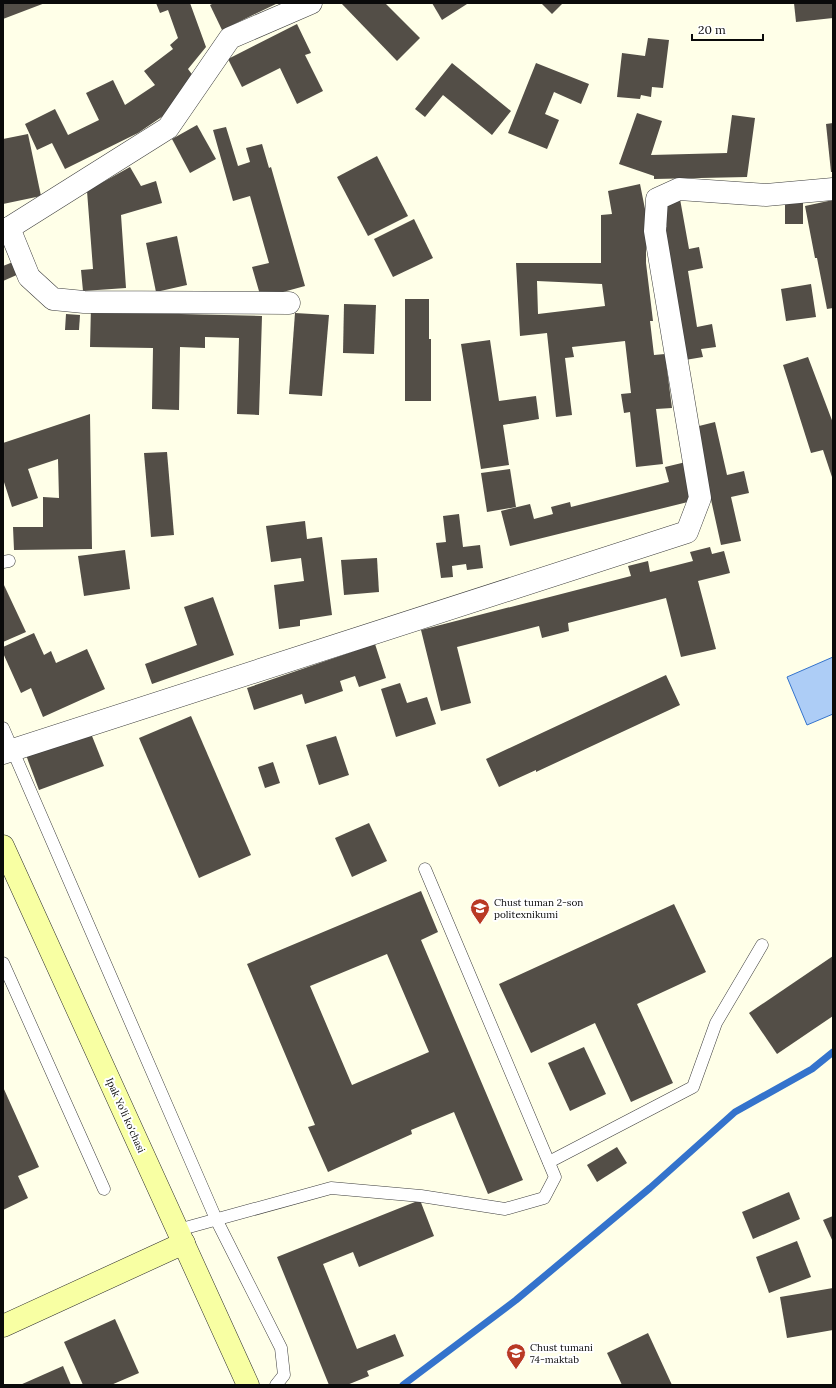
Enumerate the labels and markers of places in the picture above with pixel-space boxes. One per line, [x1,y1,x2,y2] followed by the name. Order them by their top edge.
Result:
[494,896,583,921] place label: Chust tuman 2-son politexnikumi
[469,897,491,925] school or university icon: Chust tuman 2-son politexnikumi
[530,1341,593,1366] place label: Chust tumani 74-maktab
[505,1342,527,1370] school or university icon: Chust tumani 74-maktab

